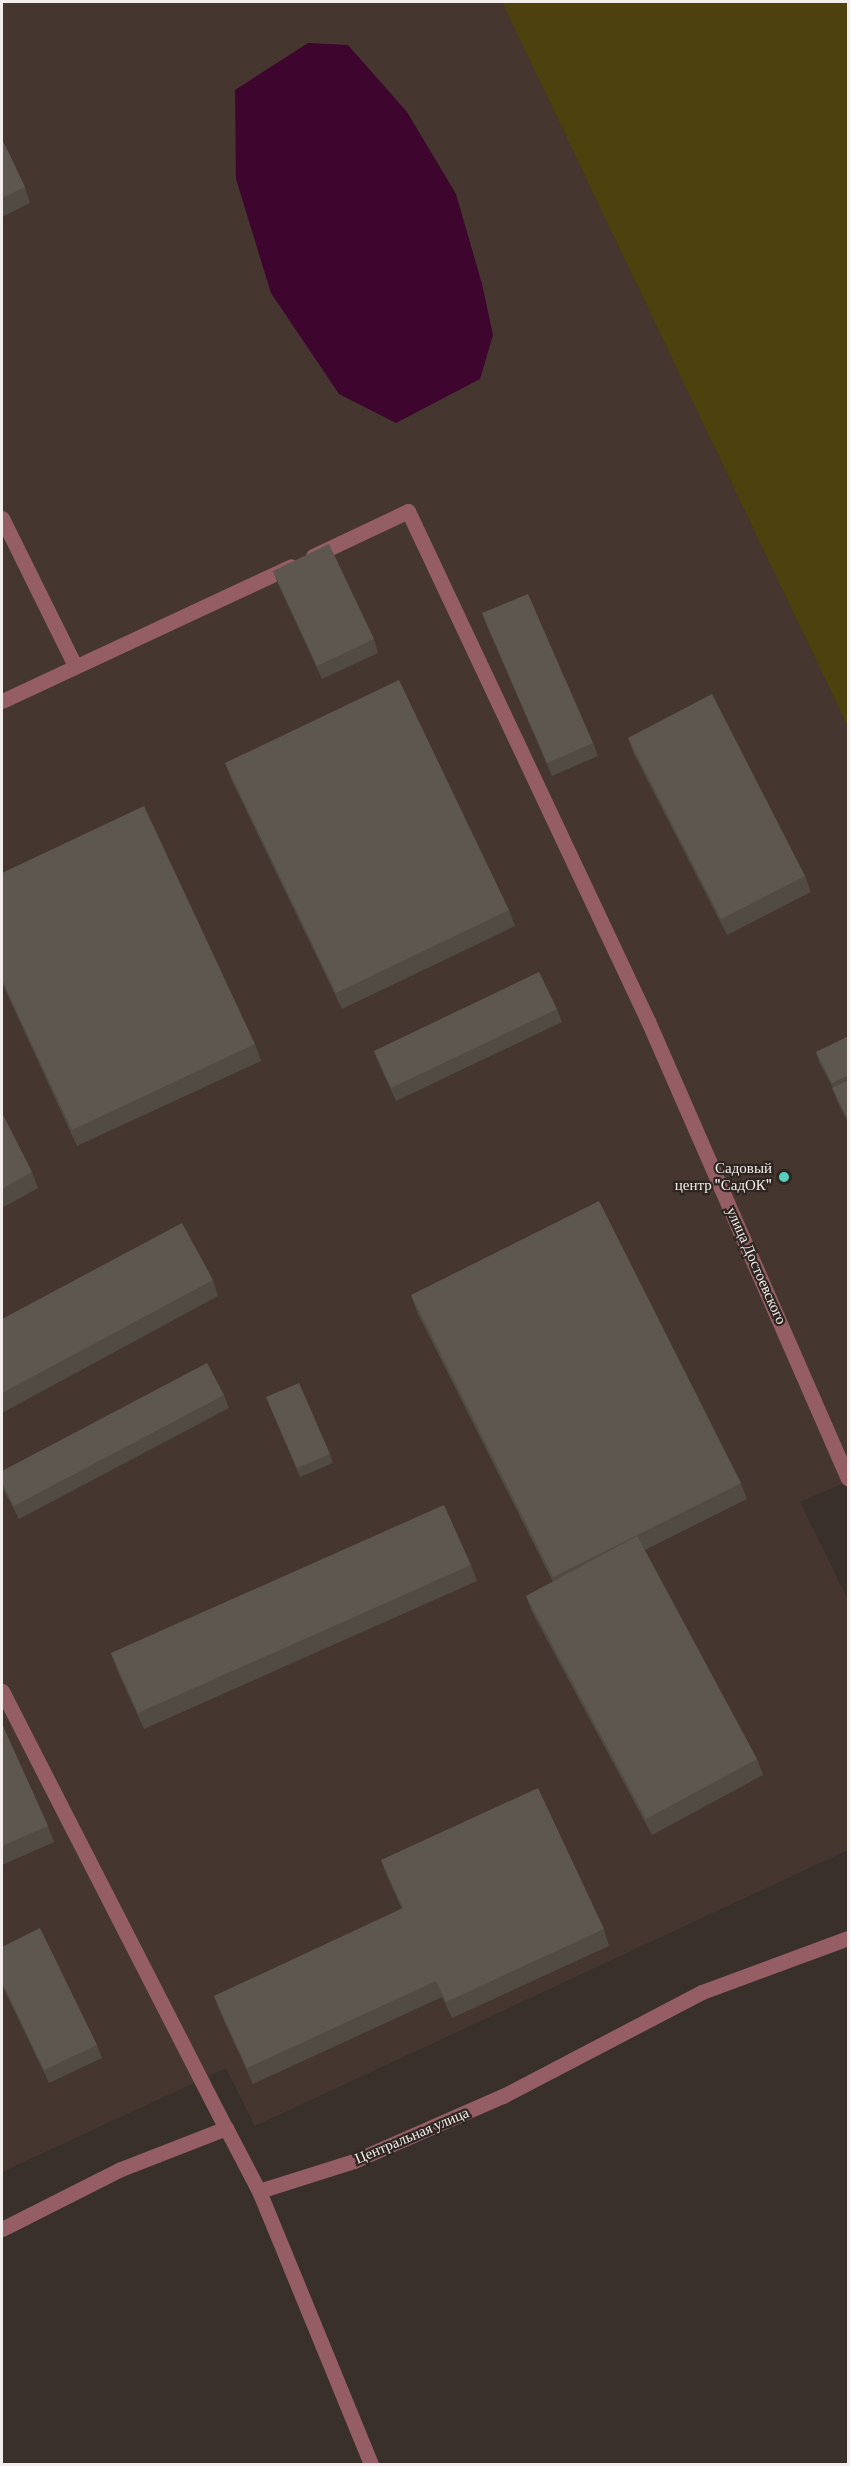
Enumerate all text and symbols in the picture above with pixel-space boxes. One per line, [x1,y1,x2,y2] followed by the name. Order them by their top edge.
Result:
[675,1159,772,1194] place label: Садовый центр "СадОК"
[777,1170,791,1184] marker: Садовый центр "СадОК"
[722,1205,790,1327] street label: улица Достоевского
[352,2104,472,2168] street label: Центральная улица

